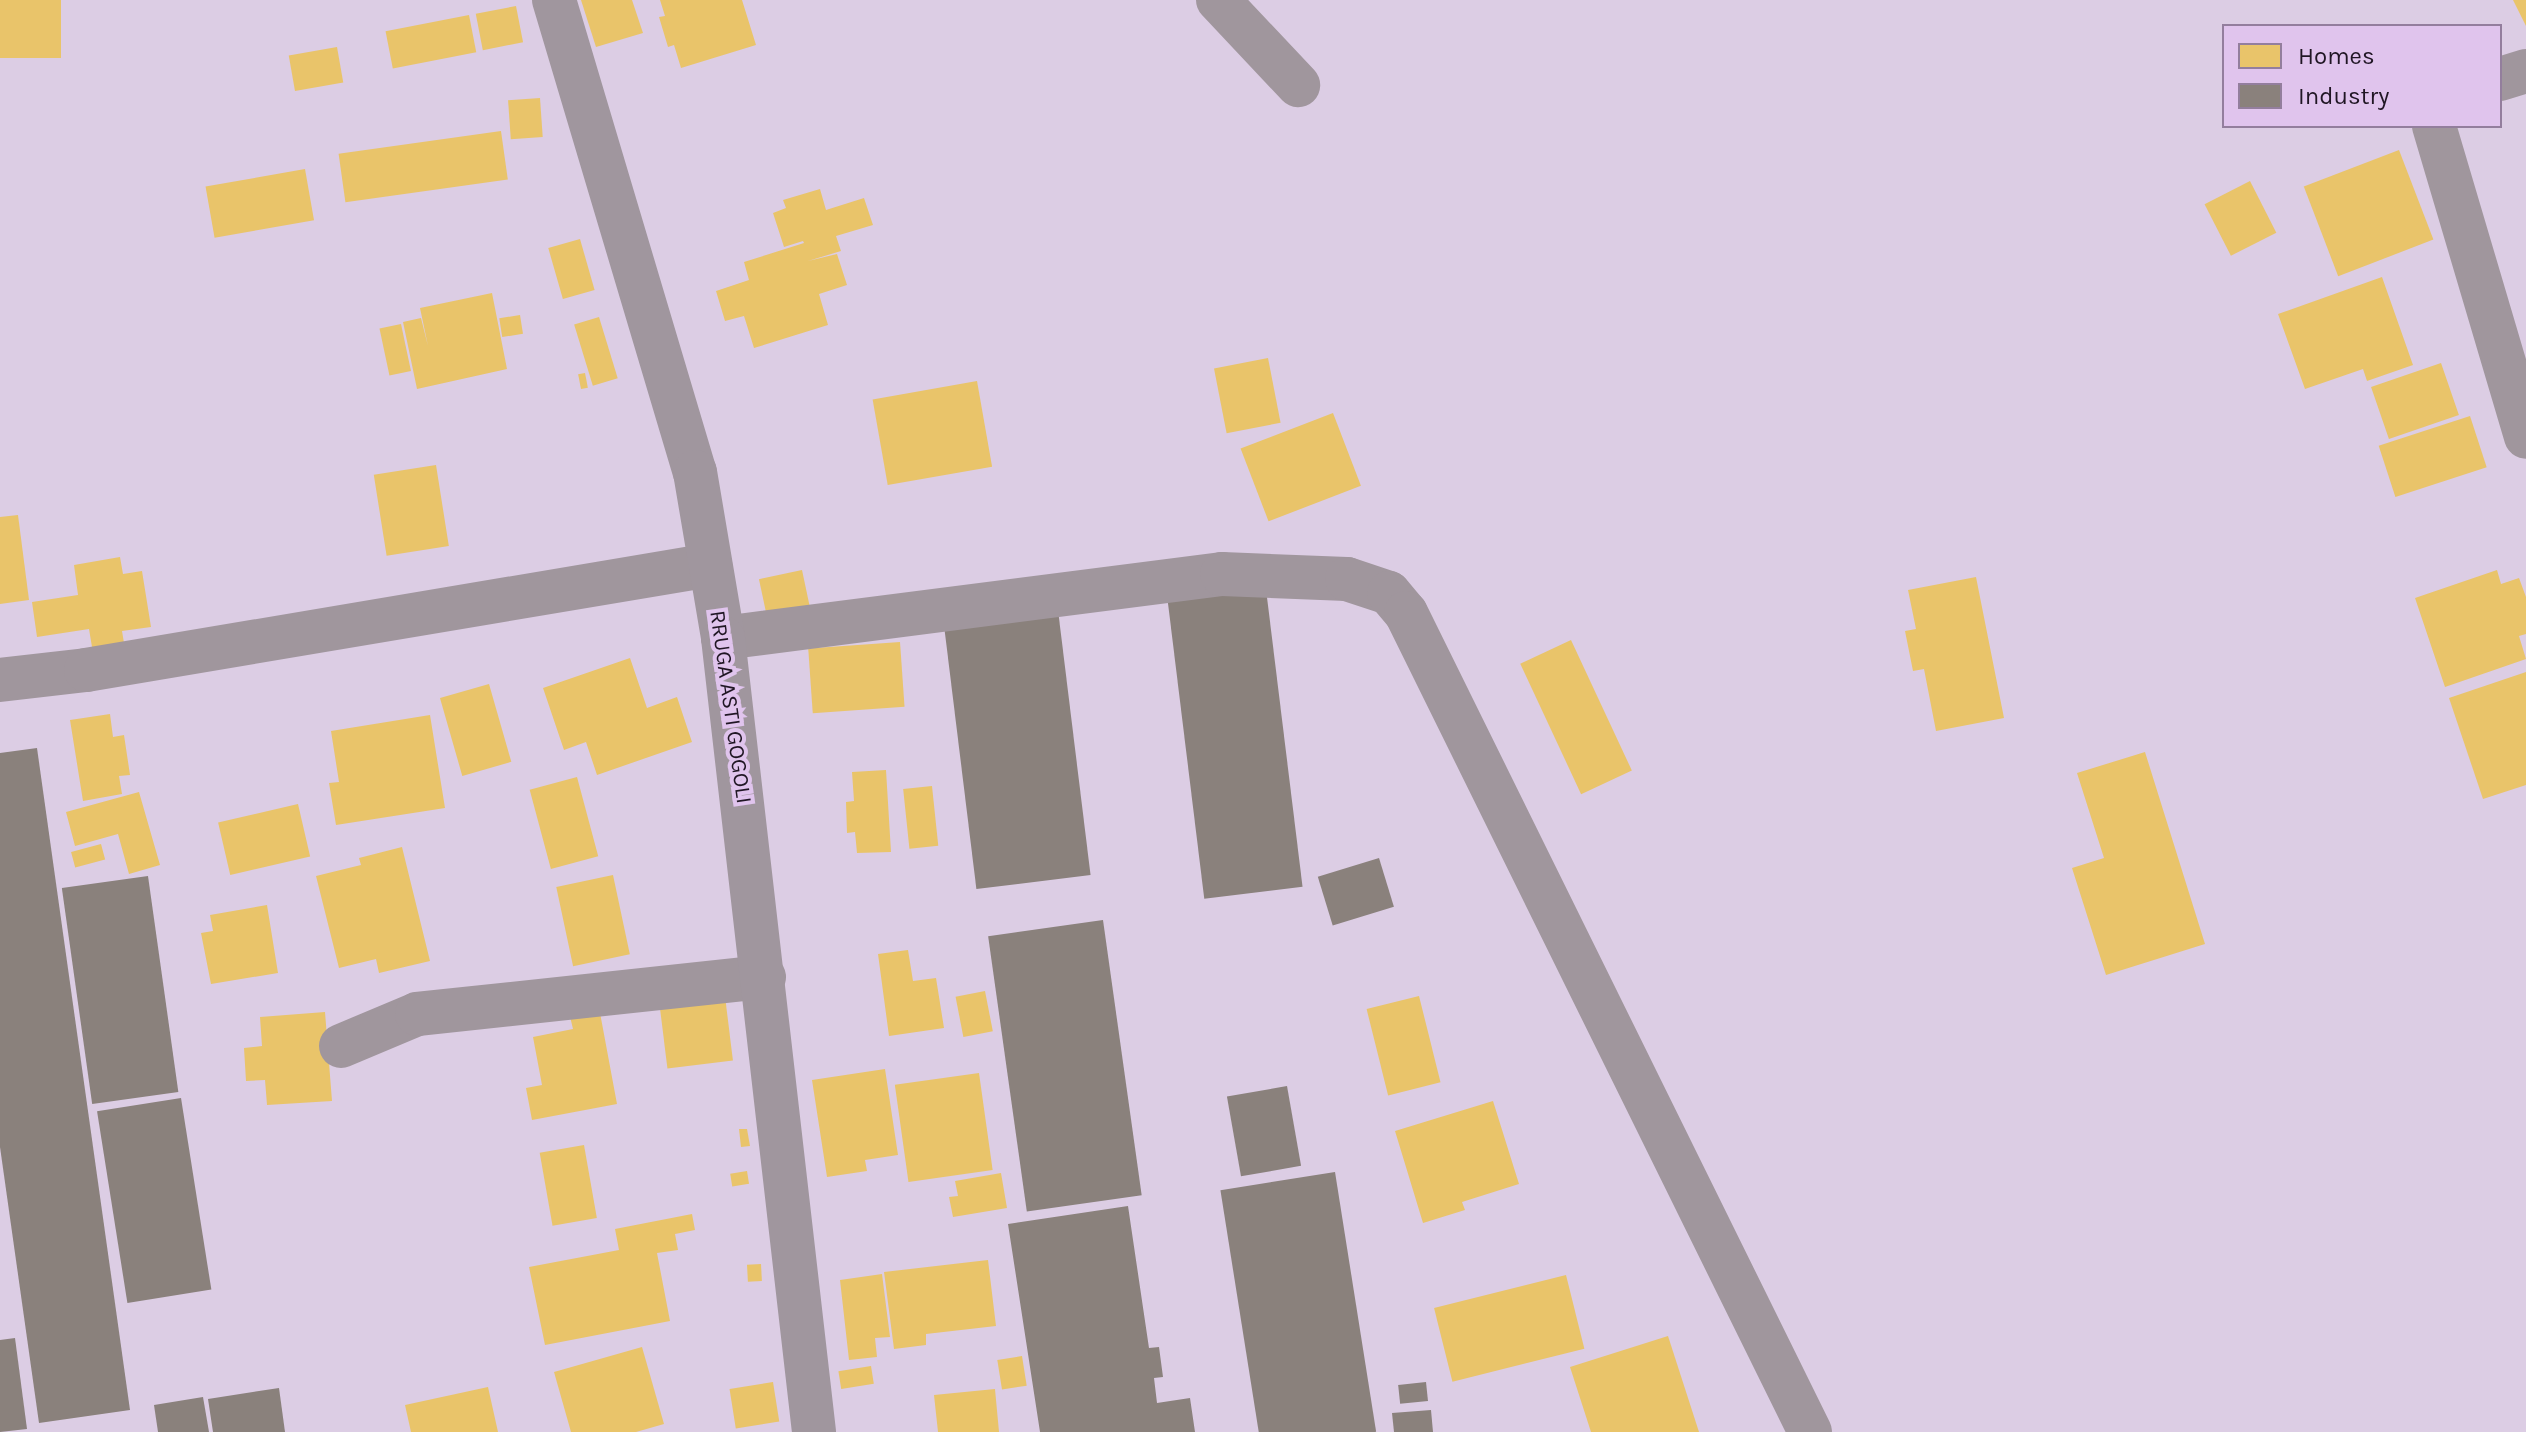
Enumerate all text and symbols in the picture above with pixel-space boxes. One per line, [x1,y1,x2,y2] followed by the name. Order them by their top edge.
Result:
[2222,24,2502,128] legend
[2298,42,2375,70] text: Homes
[2298,82,2389,110] text: Industry
[703,609,757,805] street label: RRUGA ASTI GOGOLI

